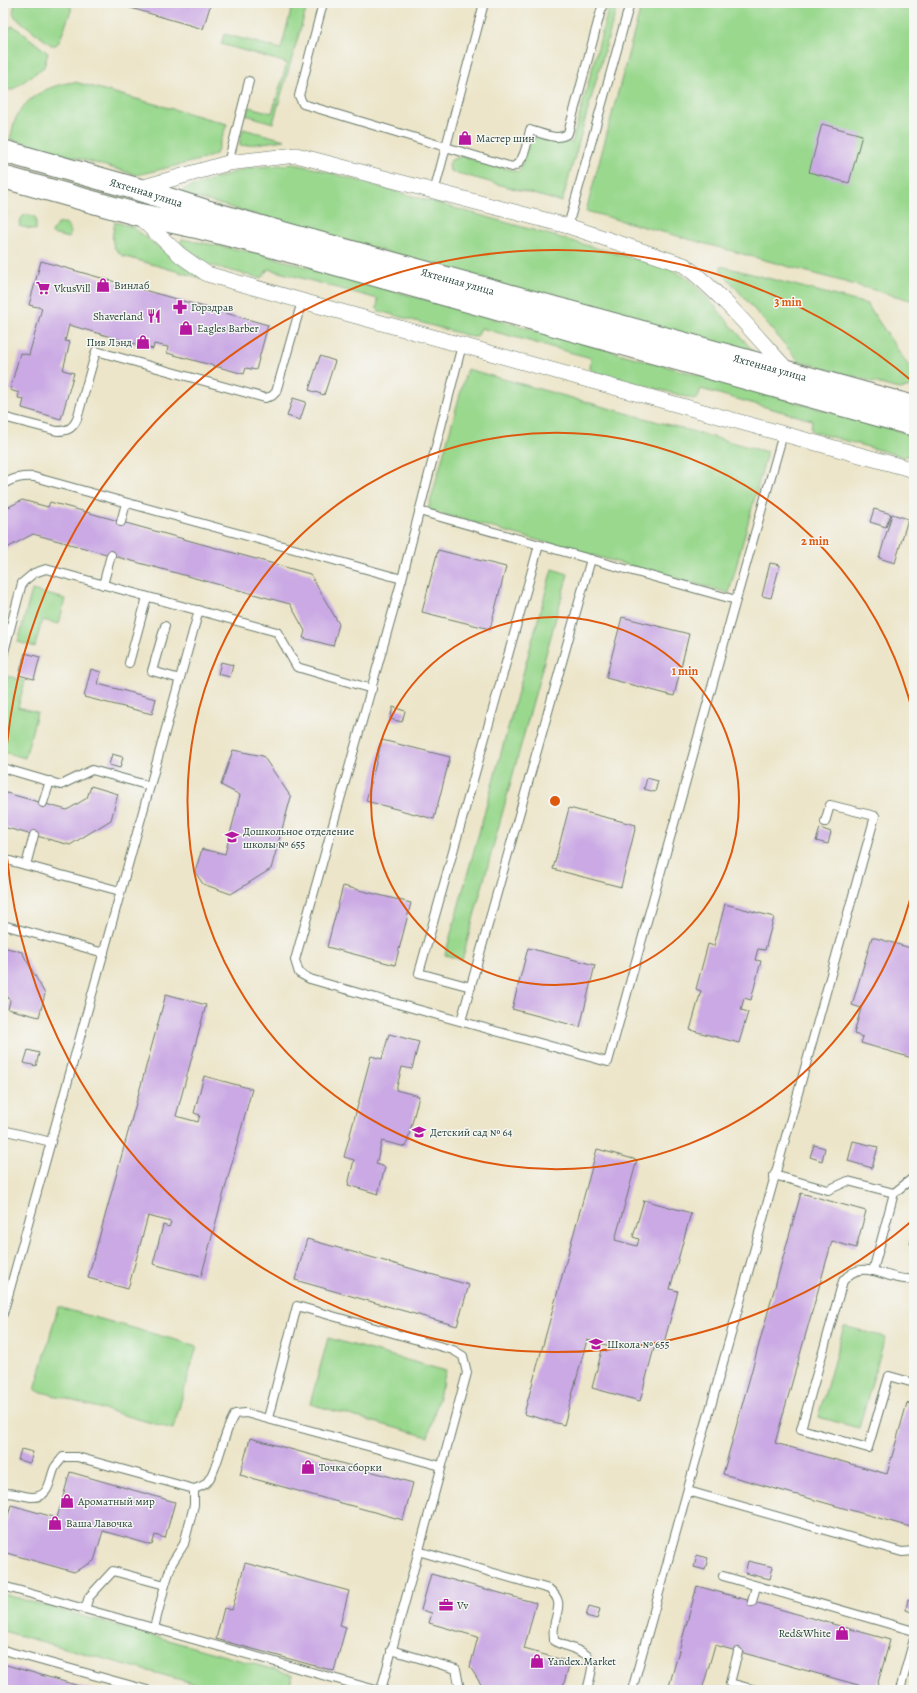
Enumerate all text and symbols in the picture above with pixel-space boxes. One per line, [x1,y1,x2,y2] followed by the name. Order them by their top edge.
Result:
[457,130,473,146] shop icon: Мастер шин
[476,131,535,146] place label: Мастер шин
[108,175,185,211] street label: Яхтенная улица
[419,264,497,299] street label: Яхтенная улица
[95,277,111,293] shop icon: Винлаб
[114,278,150,293] place label: Винлаб
[35,280,51,296] supermarket icon: VkusVill
[53,281,91,296] place label: VkusVill
[774,294,802,310] text: 3 min
[172,299,188,315] pharmacy icon: Горздрав
[191,300,233,315] place label: Горздрав
[146,308,162,324] restaurant icon: Shaverland
[93,309,143,324] place label: Shaverland
[178,320,194,336] shop icon: Eagles Barber
[197,321,259,336] place label: Eagles Barber
[135,334,151,350] shop icon: Пив Лэнд
[86,335,133,350] place label: Пив Лэнд
[731,350,809,385] street label: Яхтенная улица
[801,533,829,549] text: 2 min
[672,663,699,679] text: 1 min
[548,794,562,808] centre of rings
[243,824,354,852] place label: Дошкольное отделение школы № 655
[224,829,240,845] school or university icon: Дошкольное отделение школы № 655
[411,1124,427,1140] school or university icon: Детский сад № 64
[430,1125,513,1140] place label: Детский сад № 64
[588,1336,604,1352] school or university icon: Школа № 655
[607,1337,670,1352] place label: Школа № 655
[300,1459,316,1475] shop icon: Точка сборки
[319,1460,382,1475] place label: Точка сборки
[59,1493,75,1509] shop icon: Ароматный мир
[77,1494,155,1509] place label: Ароматный мир
[47,1515,63,1531] shop icon: Ваша Лавочка
[66,1516,133,1531] place label: Ваша Лавочка
[438,1597,454,1613] office icon: Vv
[456,1598,468,1613] place label: Vv
[834,1625,850,1641] shop icon: Red&White
[778,1626,831,1641] place label: Red&White
[529,1653,545,1669] shop icon: Yandex.Market
[547,1654,616,1669] place label: Yandex.Market

